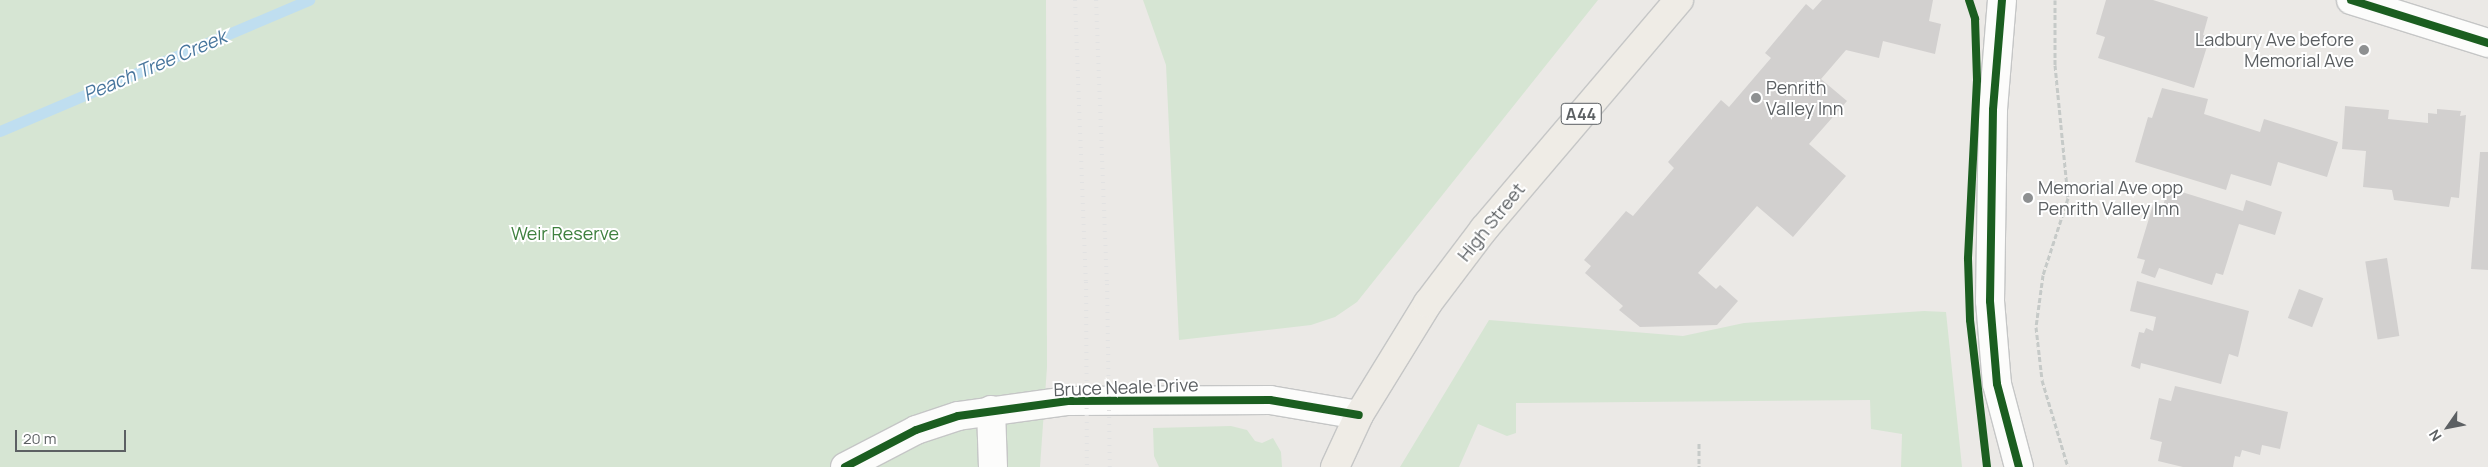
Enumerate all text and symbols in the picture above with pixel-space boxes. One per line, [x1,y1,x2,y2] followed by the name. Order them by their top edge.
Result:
[80,26,230,106] water label: Peach Tree Creek
[2195,29,2354,72] place label: Ladbury Ave before Memorial Ave
[2358,44,2370,56] marker: Ladbury Ave before Memorial Ave
[1766,77,1843,120] place label: Penrith Valley Inn
[1750,92,1762,104] marker: Penrith Valley Inn
[1560,100,1602,128] road number: A44
[2038,177,2183,220] place label: Memorial Ave opp Penrith Valley Inn
[1453,179,1529,265] street label: High Street
[2022,192,2034,204] marker: Memorial Ave opp Penrith Valley Inn
[511,222,619,244] park label: Weir Reserve
[1053,374,1199,400] street label: Bruce Neale Drive
[2423,402,2473,452] north arrow
[18,420,129,452] scale bar
[2424,426,2446,445] text: N
[23,428,56,449] text: 20 m

